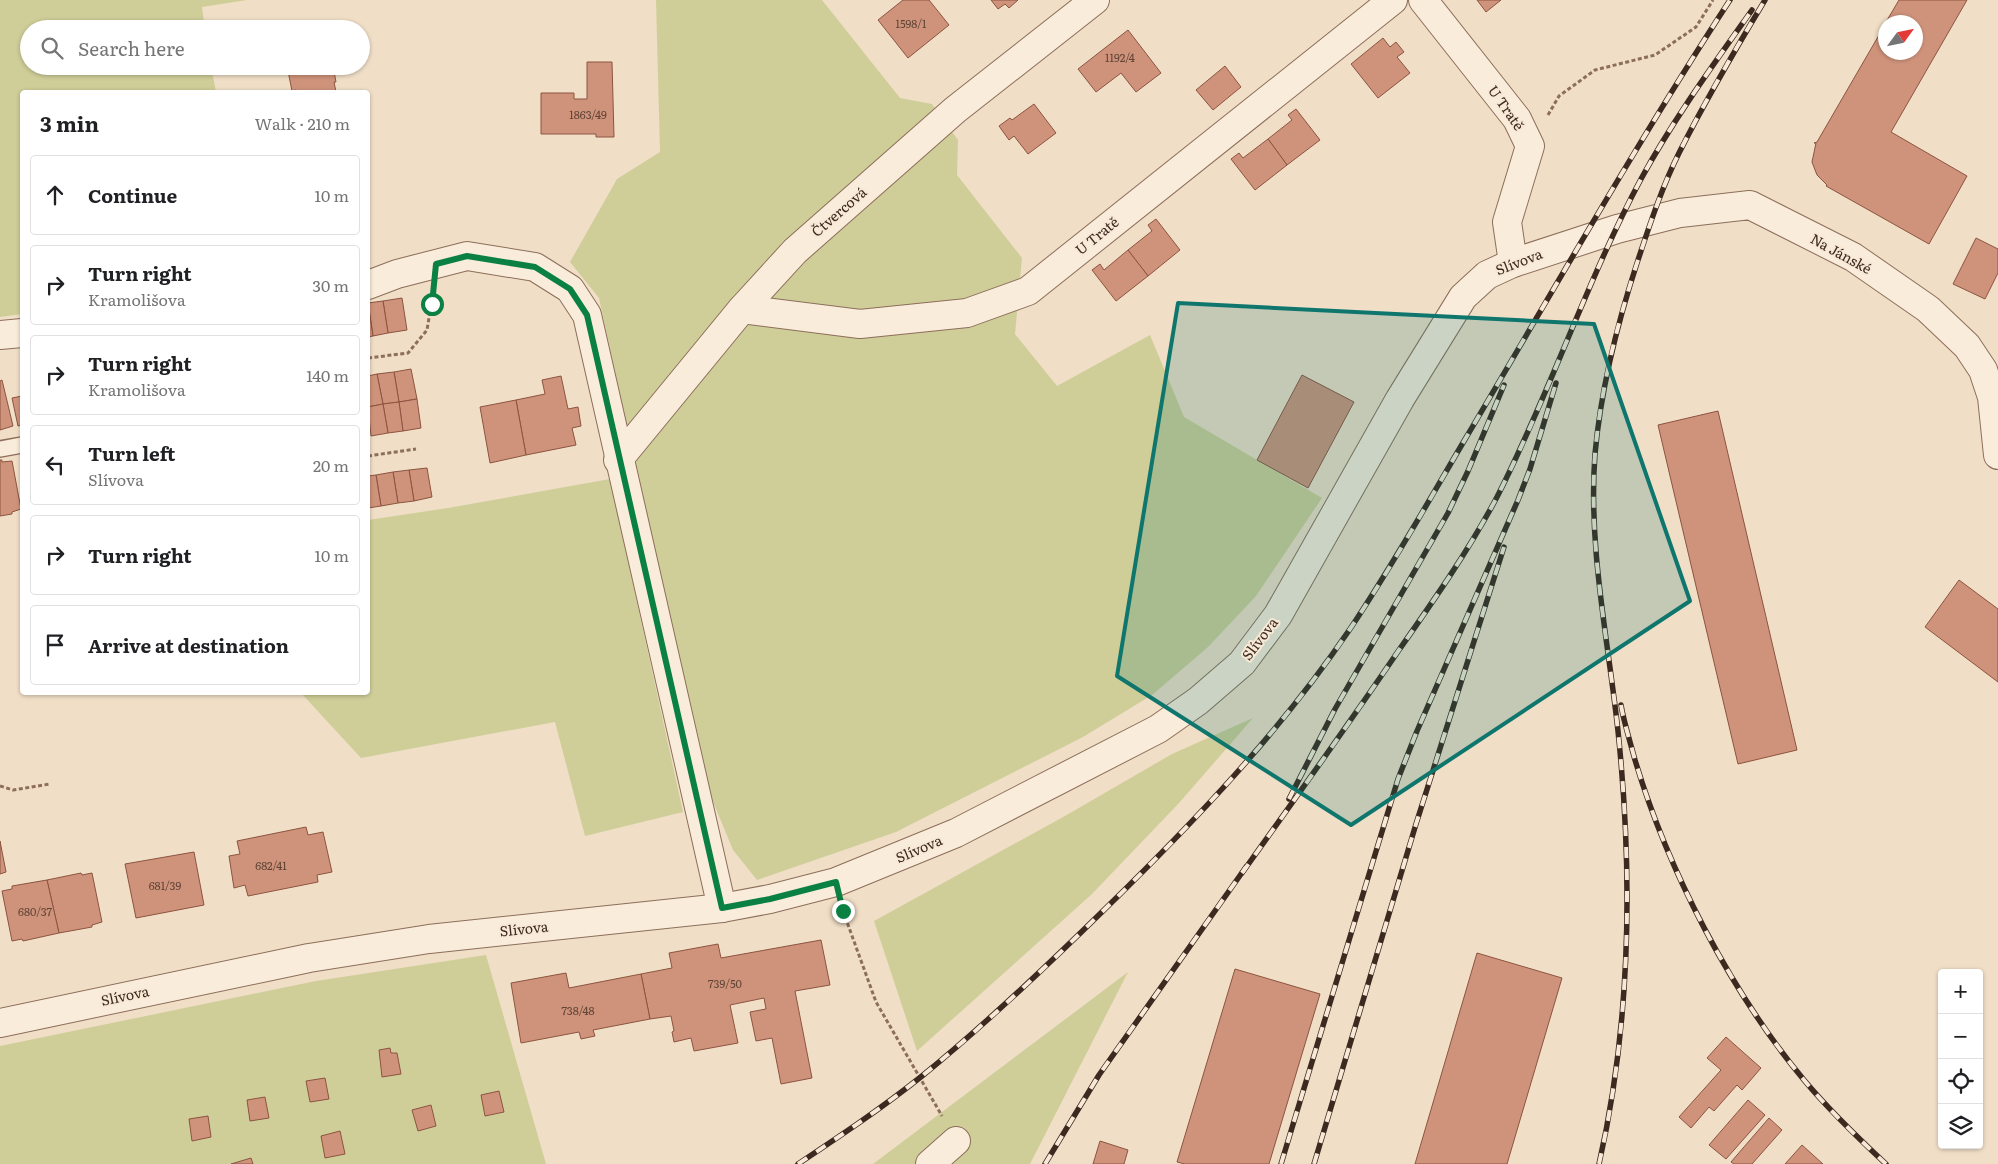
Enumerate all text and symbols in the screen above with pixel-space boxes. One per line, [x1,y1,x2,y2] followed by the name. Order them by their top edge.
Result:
[895,15,927,31] house number: 1598/1
[1878,15,1923,60] north arrow
[20,20,370,75] search box
[38,34,66,62] icon: search
[78,34,185,62] text: Search here
[1105,49,1135,65] house number: 1192/4
[1484,81,1530,134] street label: U Tratě
[569,106,607,122] house number: 1863/49
[40,107,99,138] text: 3 min
[255,111,350,135] text: Walk · 210 m
[41,181,69,209] icon: ahead
[88,181,177,209] text: Continue
[806,181,871,241] street label: Čtvercová
[315,183,349,207] text: 10 m
[1070,211,1122,259] street label: U Tratě
[1807,228,1876,278] street label: Na Jánské
[1492,243,1545,279] street label: Slívova
[88,259,192,287] text: Turn right
[41,271,69,299] icon: right
[312,273,349,297] text: 30 m
[88,287,186,311] text: Kramolišova
[421,293,444,316] route start
[88,349,192,377] text: Turn right
[41,361,69,389] icon: right
[306,363,349,387] text: 140 m
[88,377,186,401] text: Kramolišova
[88,439,175,467] text: Turn left
[41,451,69,479] icon: left
[313,453,349,477] text: 20 m
[88,467,144,491] text: Slívova
[41,541,69,569] icon: right
[88,541,192,569] text: Turn right
[315,543,349,567] text: 10 m
[1237,613,1282,664] street label: Slívova
[41,631,69,659] icon: arrive
[88,631,289,659] text: Arrive at destination
[892,829,945,867] street label: Slívova
[255,857,287,873] house number: 682/41
[149,877,182,893] house number: 681/39
[832,900,855,923] route end
[18,903,52,919] house number: 680/37
[499,915,550,941] street label: Slívova
[1938,969,1983,1149] map controls
[1938,969,1983,1014] button: +
[708,975,742,991] house number: 739/50
[99,980,151,1010] street label: Slívova
[561,1002,595,1018] house number: 738/48
[1938,1014,1983,1059] button: −
[1938,1059,1983,1104] button: locate
[1938,1104,1983,1149] button: layers

